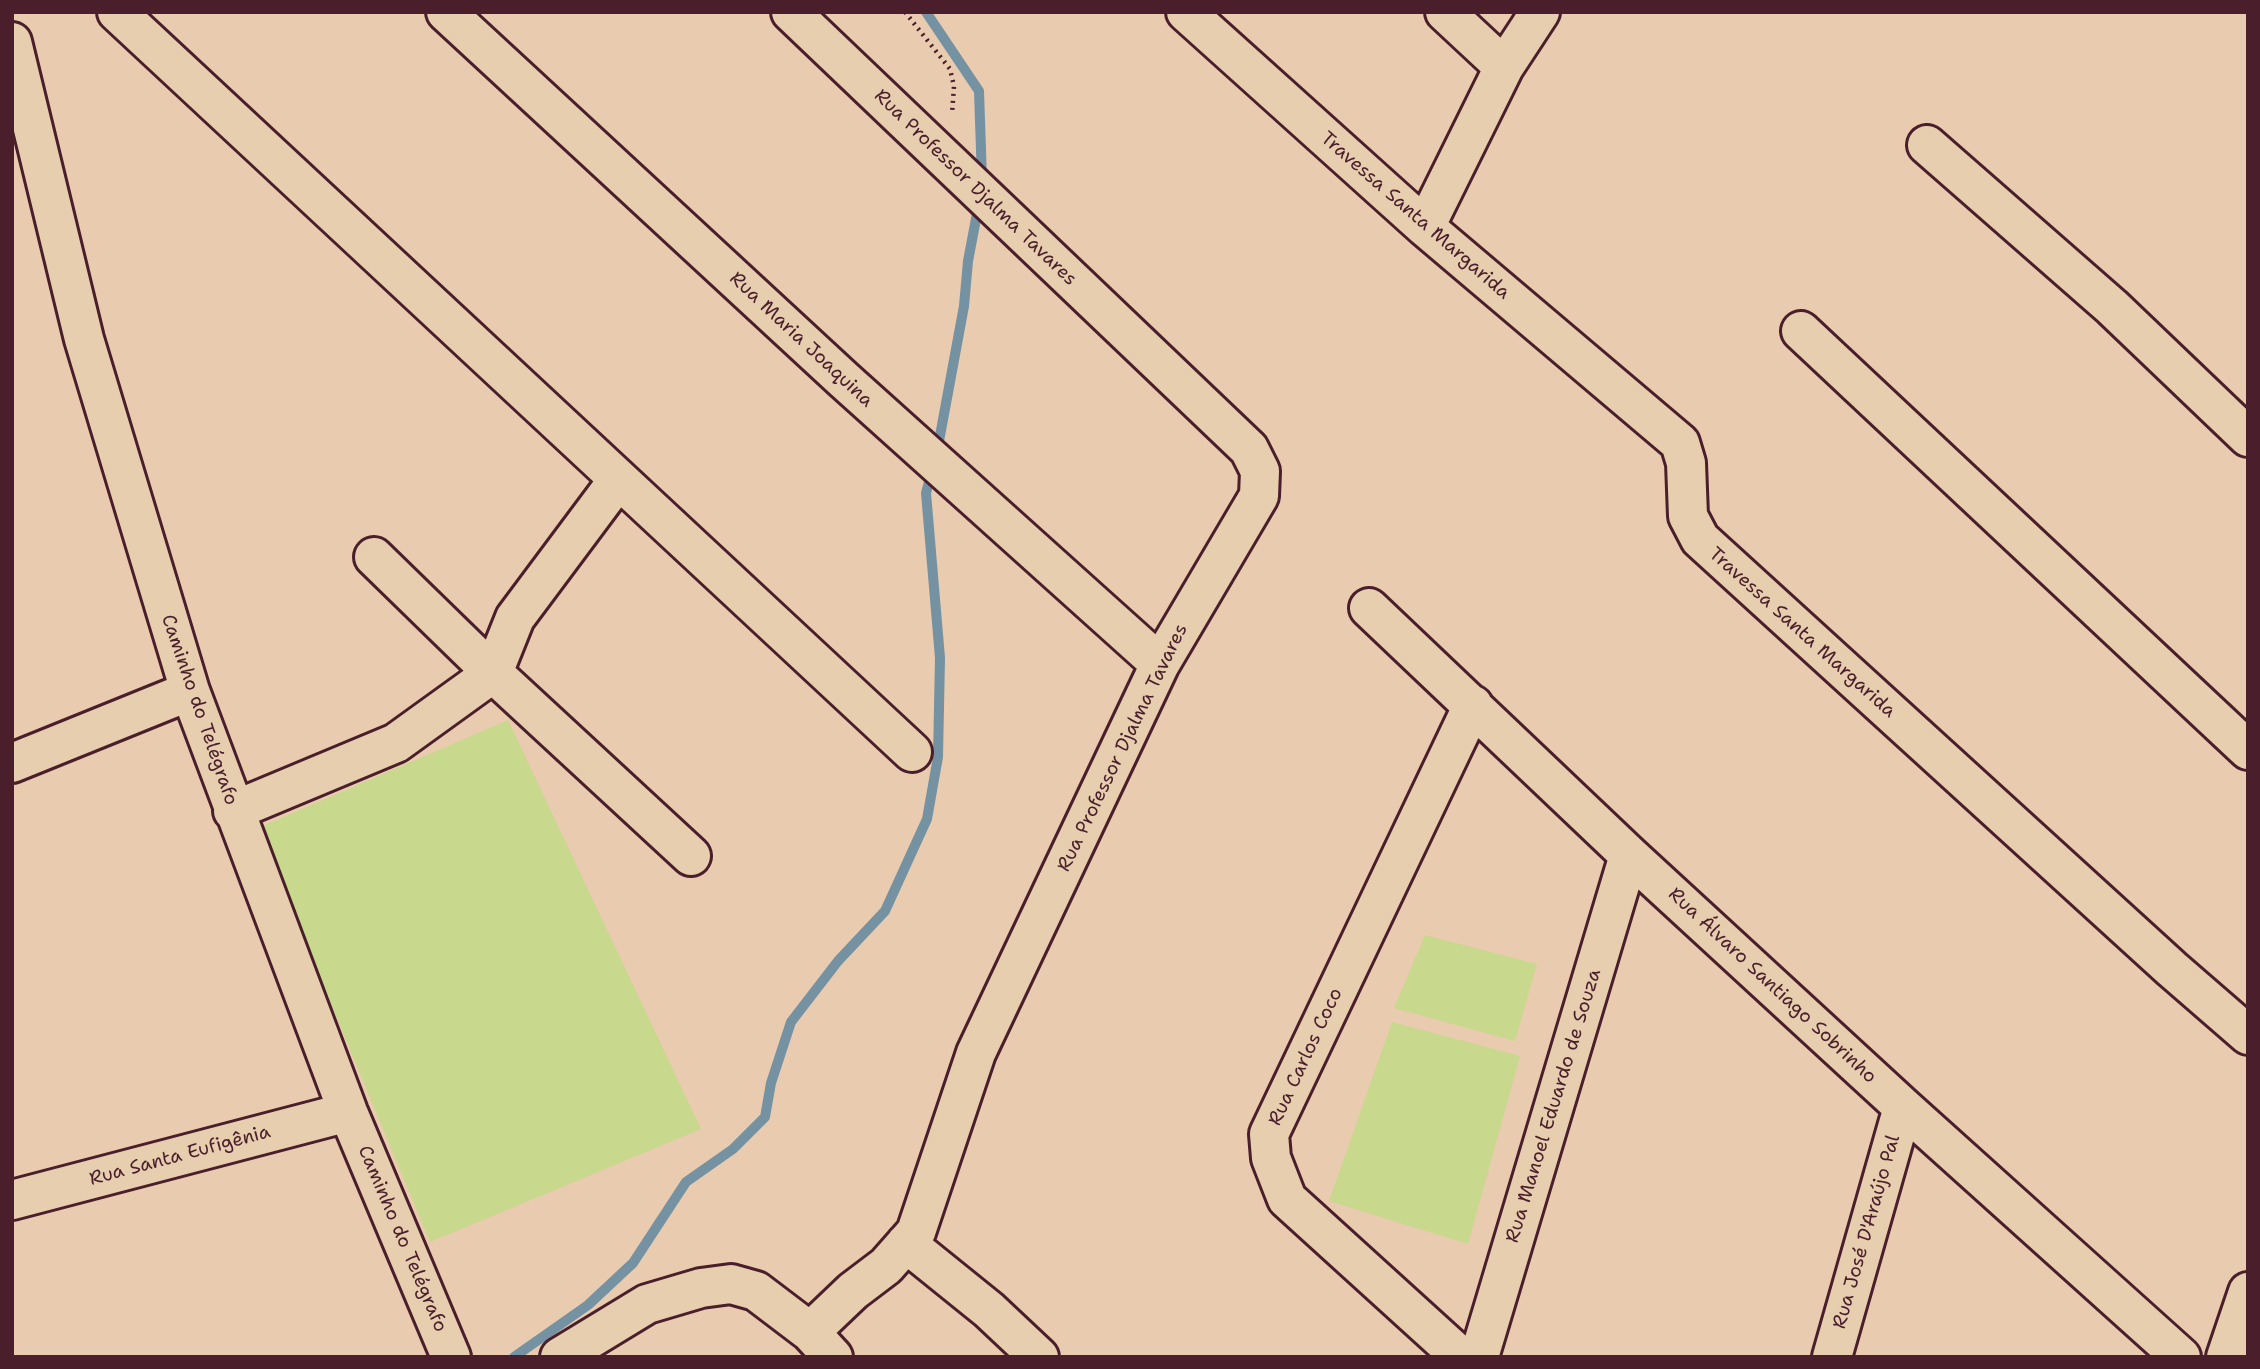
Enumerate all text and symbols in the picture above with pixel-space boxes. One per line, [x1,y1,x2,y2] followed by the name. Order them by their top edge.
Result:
[869,85,1081,291] street label: Rua Professor Djalma Tavares
[1316,127,1514,305] street label: Travessa Santa Margarida
[724,268,878,412] street label: Rua Maria Joaquina
[1704,543,1900,723] street label: Travessa Santa Margarida
[156,612,242,808] street label: Caminho do Telégrafo
[1053,620,1193,876] street label: Rua Professor Djalma Tavares
[1663,883,1881,1089] street label: Rua Álvaro Santiago Sobrinho
[1501,966,1607,1246] street label: Rua Manoel Eduardo de Souza
[1264,985,1348,1129] street label: Rua Carlos Coco
[87,1121,273,1191] street label: Rua Santa Eufigênia
[1828,1133,1906,1331] street label: Rua José D'Araújo Pal
[352,1142,452,1336] street label: Caminho do Telégrafo

